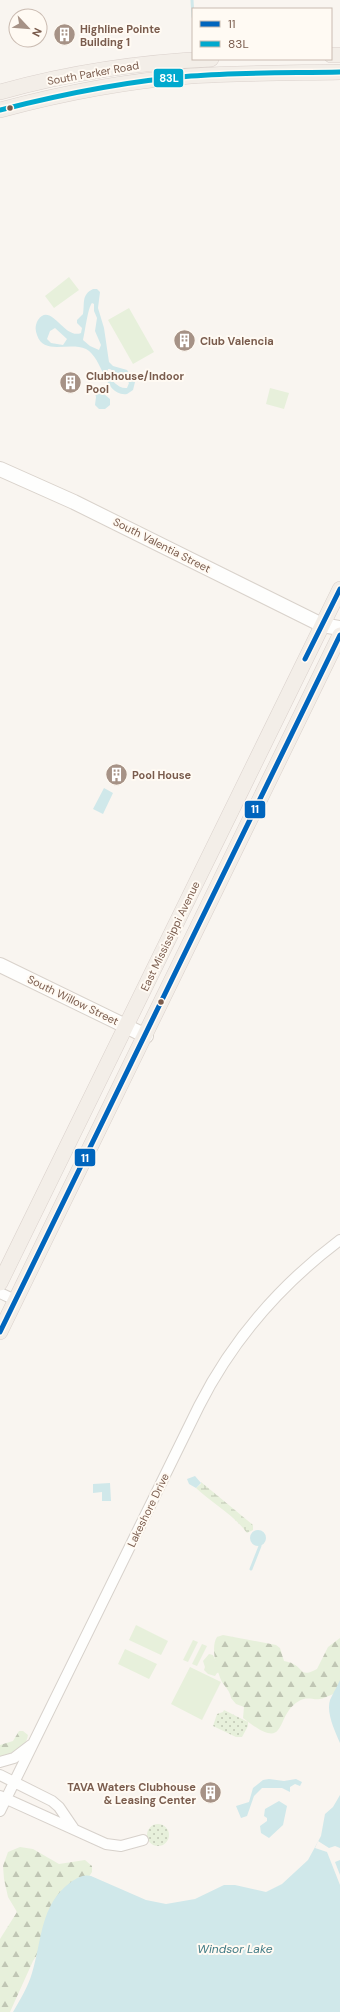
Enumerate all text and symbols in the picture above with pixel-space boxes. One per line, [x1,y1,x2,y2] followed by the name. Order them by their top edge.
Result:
[8,8,48,48] north arrow
[192,8,332,60] legend
[228,16,236,32] text: 11
[52,22,78,48] building icon: Highline Pointe Building 1
[80,22,161,49] place label: Highline Pointe Building 1
[29,26,45,39] text: N
[228,36,249,52] text: 83L
[46,58,140,88] street label: South Parker Road
[153,68,184,88] line badge: 83L
[159,71,179,85] text: 83L
[5,103,15,113] unlabelled marker
[172,328,198,354] building icon: Club Valencia
[200,334,274,348] place label: Club Valencia
[57,369,83,395] building icon: Clubhouse/Indoor Pool
[86,369,184,396] place label: Clubhouse/Indoor Pool
[111,514,213,576] street label: South Valentia Street
[103,762,129,788] building icon: Pool House
[132,768,192,782] place label: Pool House
[244,800,266,819] line badge: 11
[251,802,259,816] text: 11
[137,879,203,993] street label: East Mississippi Avenue
[25,972,121,1028] street label: South Willow Street
[156,997,166,1007] unlabelled marker
[74,1148,96,1167] line badge: 11
[81,1151,89,1165] text: 11
[124,1471,172,1549] street label: Lakeshore Drive
[67,1780,196,1807] place label: TAVA Waters Clubhouse & Leasing Center
[198,1780,224,1806] building icon: TAVA Waters Clubhouse & Leasing Center
[197,1941,273,1957] water label: Windsor Lake

